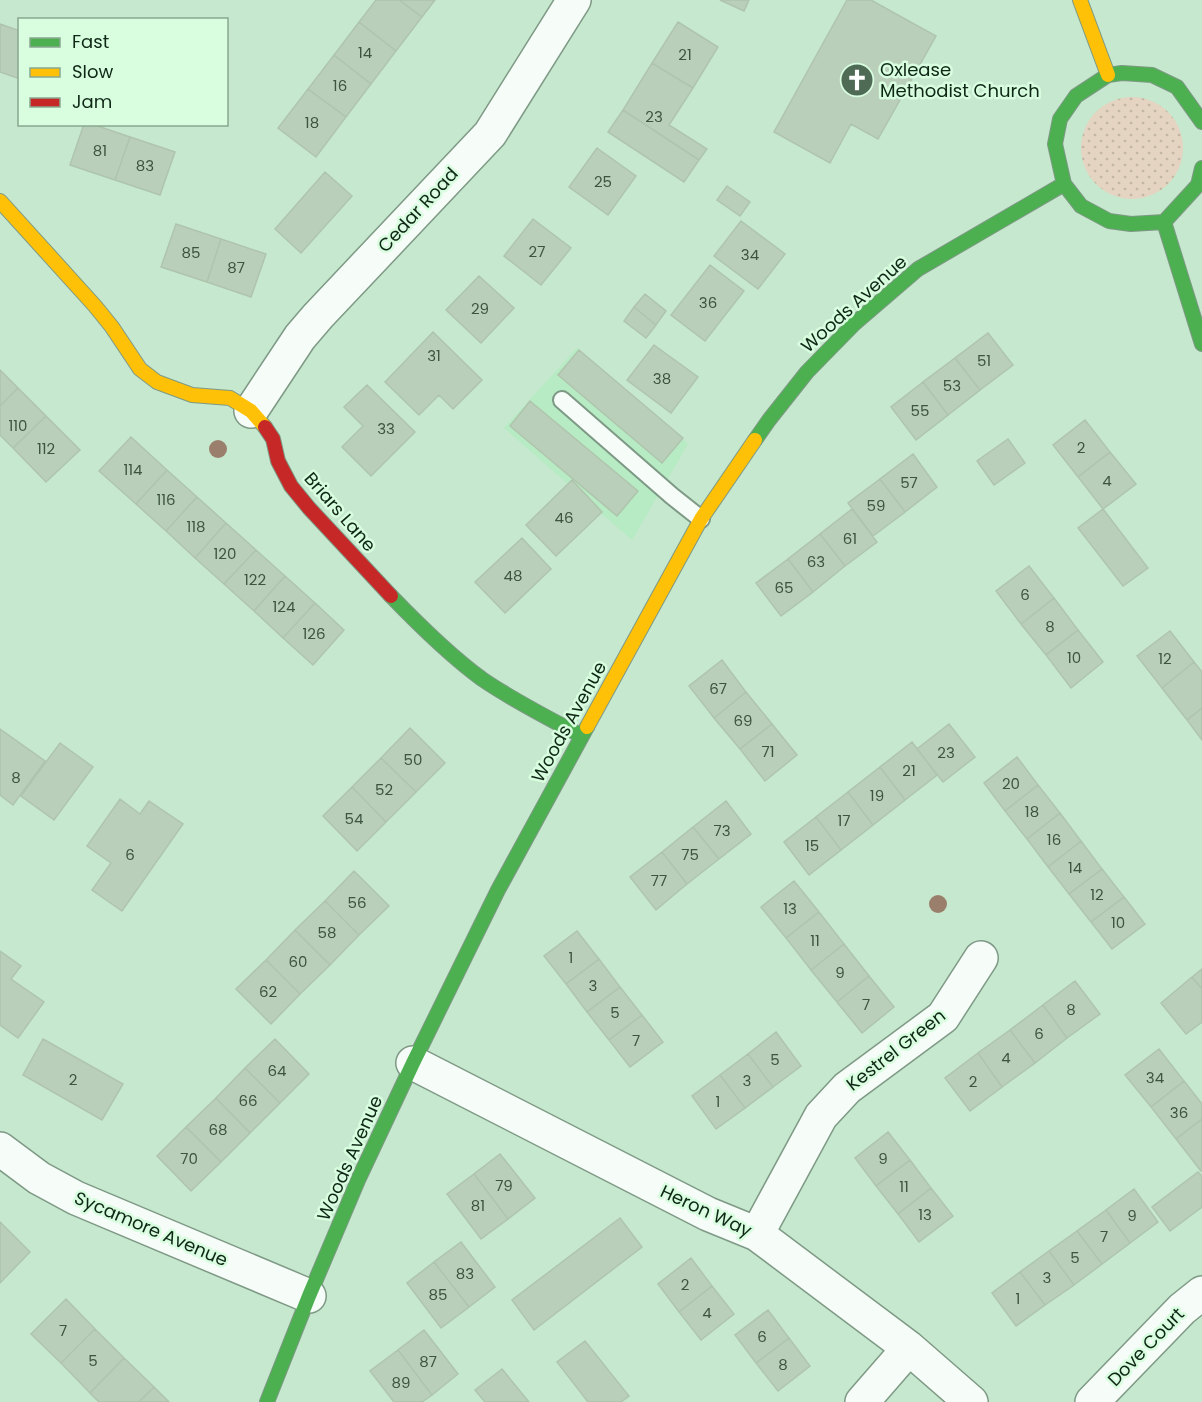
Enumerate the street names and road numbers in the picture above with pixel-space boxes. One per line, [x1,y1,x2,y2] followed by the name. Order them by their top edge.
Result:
[372,162,464,258] street label: Cedar Road
[795,249,912,358] street label: Woods Avenue
[299,467,382,557] street label: Briars Lane
[525,657,612,787] street label: Woods Avenue
[841,1003,950,1096] street label: Kestrel Green
[311,1091,388,1224] street label: Woods Avenue
[656,1178,756,1243] street label: Heron Way
[71,1185,232,1272] street label: Sycamore Avenue
[1102,1302,1190,1391] street label: Dove Court

